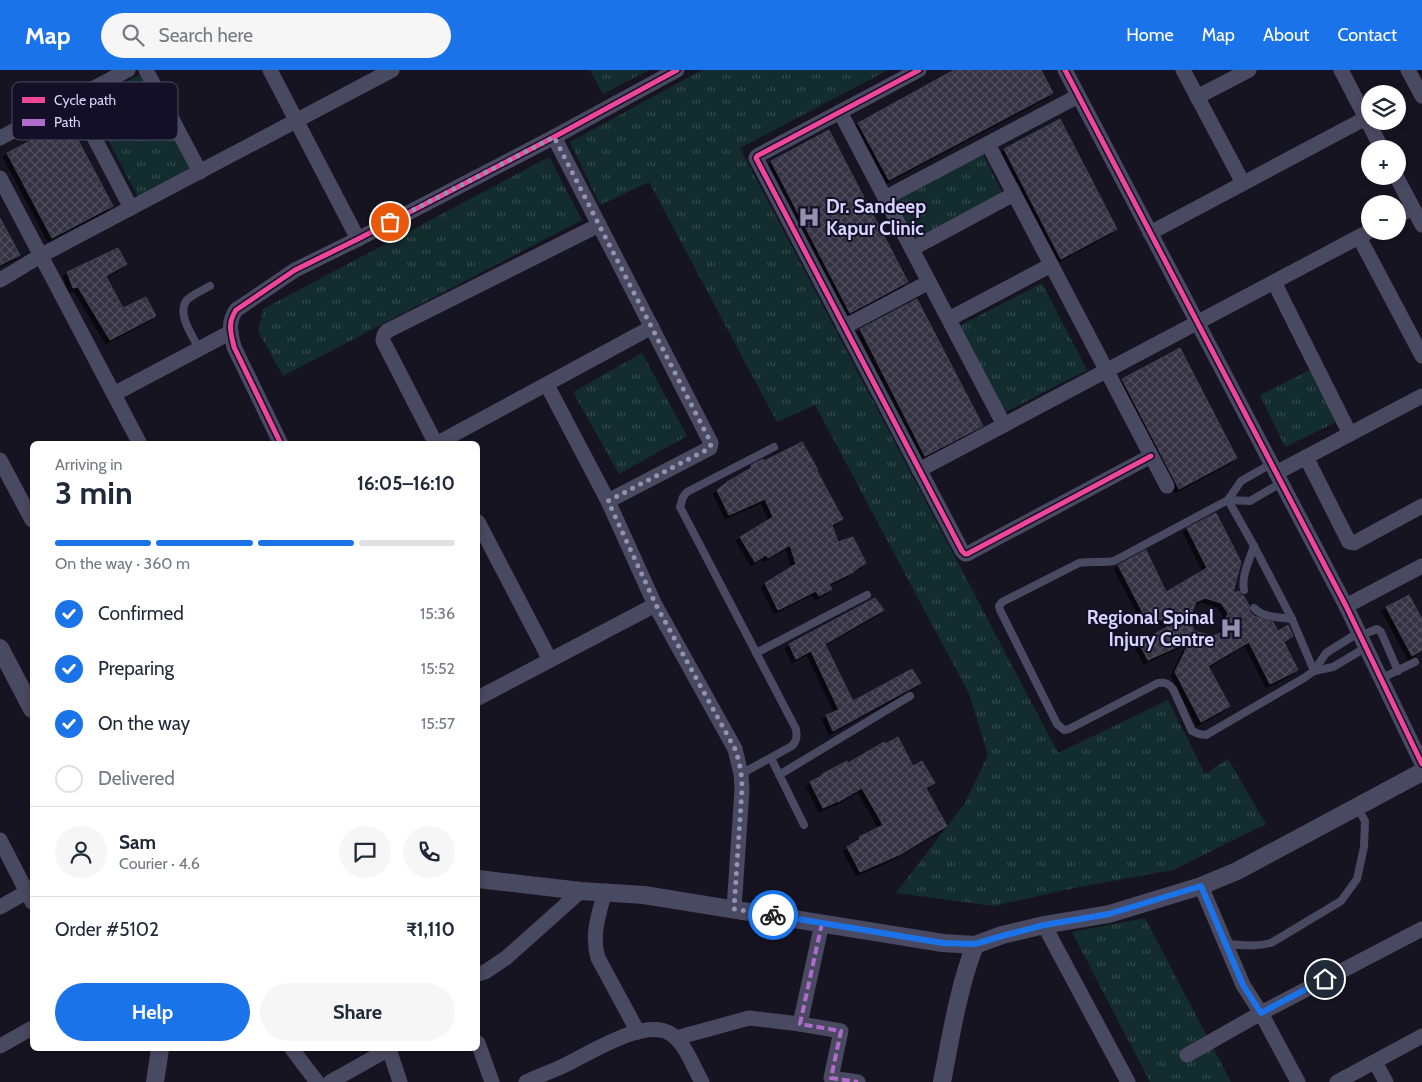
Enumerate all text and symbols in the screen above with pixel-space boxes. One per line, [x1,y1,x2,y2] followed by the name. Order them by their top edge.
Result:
[101,13,451,58] search box
[25,21,71,50] text: Map
[119,21,147,49] icon: search
[159,24,253,47] text: Search here
[1126,24,1174,46] text: Home
[1202,24,1235,46] text: Map
[1263,24,1309,46] text: About
[1337,24,1397,46] text: Contact
[12,82,178,140] legend
[1361,85,1406,240] map controls
[1361,85,1406,130] button: layers
[54,91,116,109] text: Cycle path
[54,113,81,131] text: Path
[1361,140,1406,185] button: +
[826,195,926,240] place label: Dr. Sandeep Kapur Clinic
[1361,195,1406,240] button: −
[369,201,411,243] pin
[796,204,822,230] hospital icon: Dr. Sandeep Kapur Clinic
[376,208,404,236] icon: bag
[55,455,122,474] text: Arriving in
[357,472,455,495] text: 16:05–16:10
[55,473,133,512] text: 3 min
[55,554,190,573] text: On the way · 360 m
[55,600,83,628] icon: check
[98,602,184,625] text: Confirmed
[420,604,455,623] text: 15:36
[1087,606,1214,651] place label: Regional Spinal Injury Centre
[1218,615,1244,641] hospital icon: Regional Spinal Injury Centre
[55,655,83,683] icon: check
[98,657,174,680] text: Preparing
[421,659,455,678] text: 15:52
[55,710,83,738] icon: check
[98,712,190,735] text: On the way
[421,714,455,733] text: 15:57
[98,767,175,790] text: Delivered
[55,826,107,878] button: person
[339,826,391,878] button: chat
[403,826,455,878] button: phone
[119,831,156,854] text: Sam
[119,854,200,873] text: Courier · 4.6
[748,890,798,940] courier
[759,901,787,929] icon: bike
[55,918,159,941] text: Order #5102
[406,918,455,941] text: ₹1,110
[1304,958,1346,1000] pin
[1311,965,1339,993] icon: home
[55,983,250,1041] button: Help
[260,983,455,1041] button: Share

